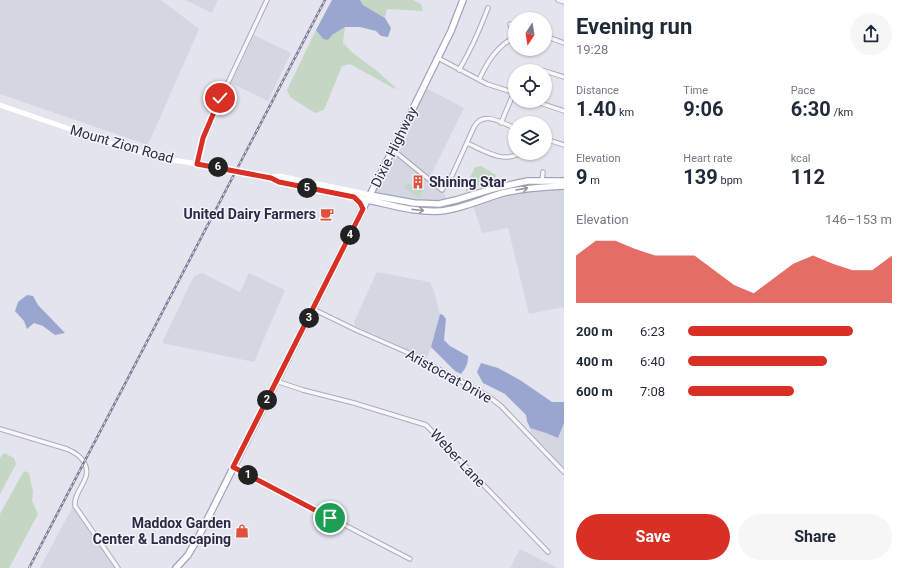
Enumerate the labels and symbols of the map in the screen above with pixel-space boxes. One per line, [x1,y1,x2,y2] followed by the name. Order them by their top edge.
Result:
[508,12,552,56] north arrow
[203,81,237,115] pin
[368,104,421,190] street label: Dixie Highway
[68,122,176,166] street label: Mount Zion Road
[208,157,228,177] pin: 6
[410,174,426,190] building icon: Shining Star
[429,174,506,190] place label: Shining Star
[297,178,317,198] pin: 5
[516,185,529,193] one-way arrow
[183,206,316,222] place label: United Dairy Farmers
[319,206,335,222] cafe icon: United Dairy Farmers
[411,206,424,214] one-way arrow
[340,225,360,245] pin: 4
[299,308,319,328] pin: 3
[403,346,495,406] street label: Aristocrat Drive
[257,390,277,410] pin: 2
[427,426,489,490] street label: Weber Lane
[238,465,258,485] pin: 1
[313,501,347,535] pin
[93,515,231,547] place label: Maddox Garden Center & Landscaping
[234,523,250,539] shop icon: Maddox Garden Center & Landscaping

